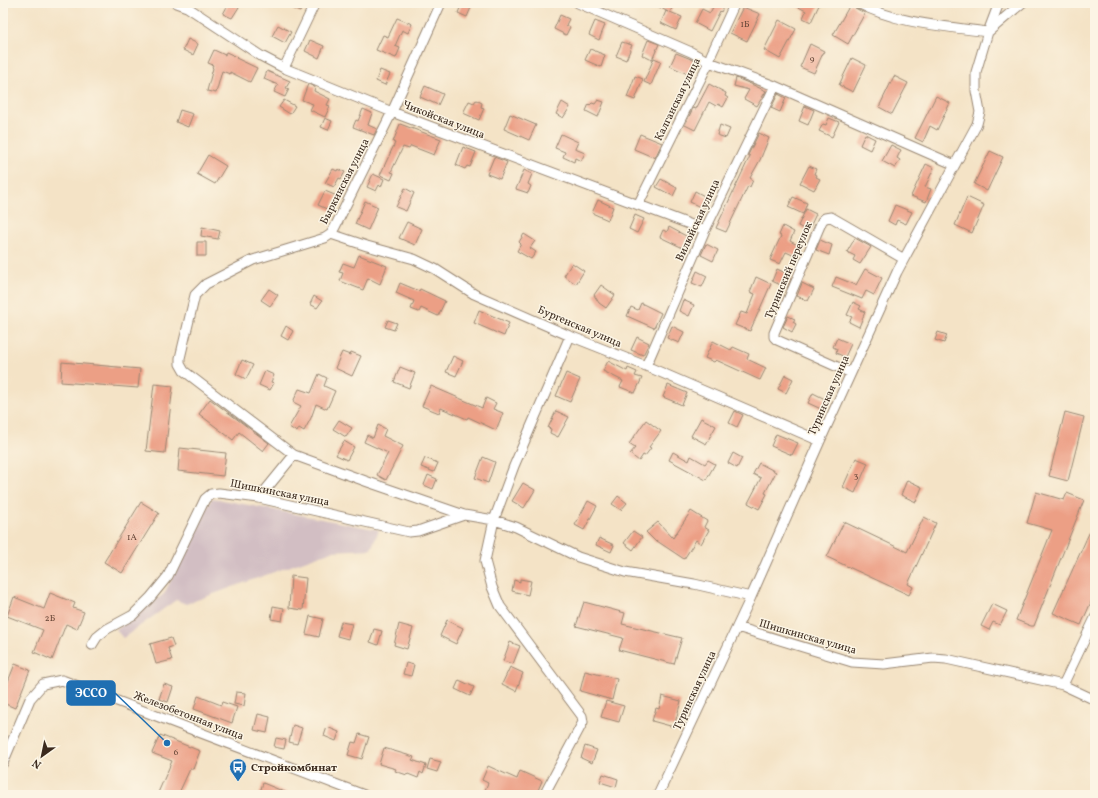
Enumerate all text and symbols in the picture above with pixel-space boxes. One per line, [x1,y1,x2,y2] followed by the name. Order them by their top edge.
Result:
[740,18,750,31] house number: 1Б
[810,53,815,66] house number: 9
[652,55,705,144] street label: Калганская улица
[400,98,487,143] street label: Чикойская улица
[317,136,374,227] street label: Быркинская улица
[673,177,724,264] street label: Вилюйская улица
[762,220,817,322] street label: Туринский переулок
[535,303,624,352] street label: Бургенская улица
[805,353,854,438] street label: Туринская улица
[854,469,859,482] house number: 3
[229,477,331,511] street label: Шишкинская улица
[127,531,138,544] house number: 1А
[45,612,56,625] house number: 2Б
[757,616,859,659] street label: Шишкинская улица
[670,648,721,733] street label: Туринская улица
[67,681,115,705] callout: ЭССО
[75,686,107,702] text: ЭССО
[131,688,246,745] street label: Железобетонная улица
[22,736,62,776] north arrow
[174,746,179,759] house number: 6
[30,755,45,772] text: N
[228,757,248,782] bus stop icon: Стройкомбинат
[251,761,337,776] place label: Стройкомбинат

